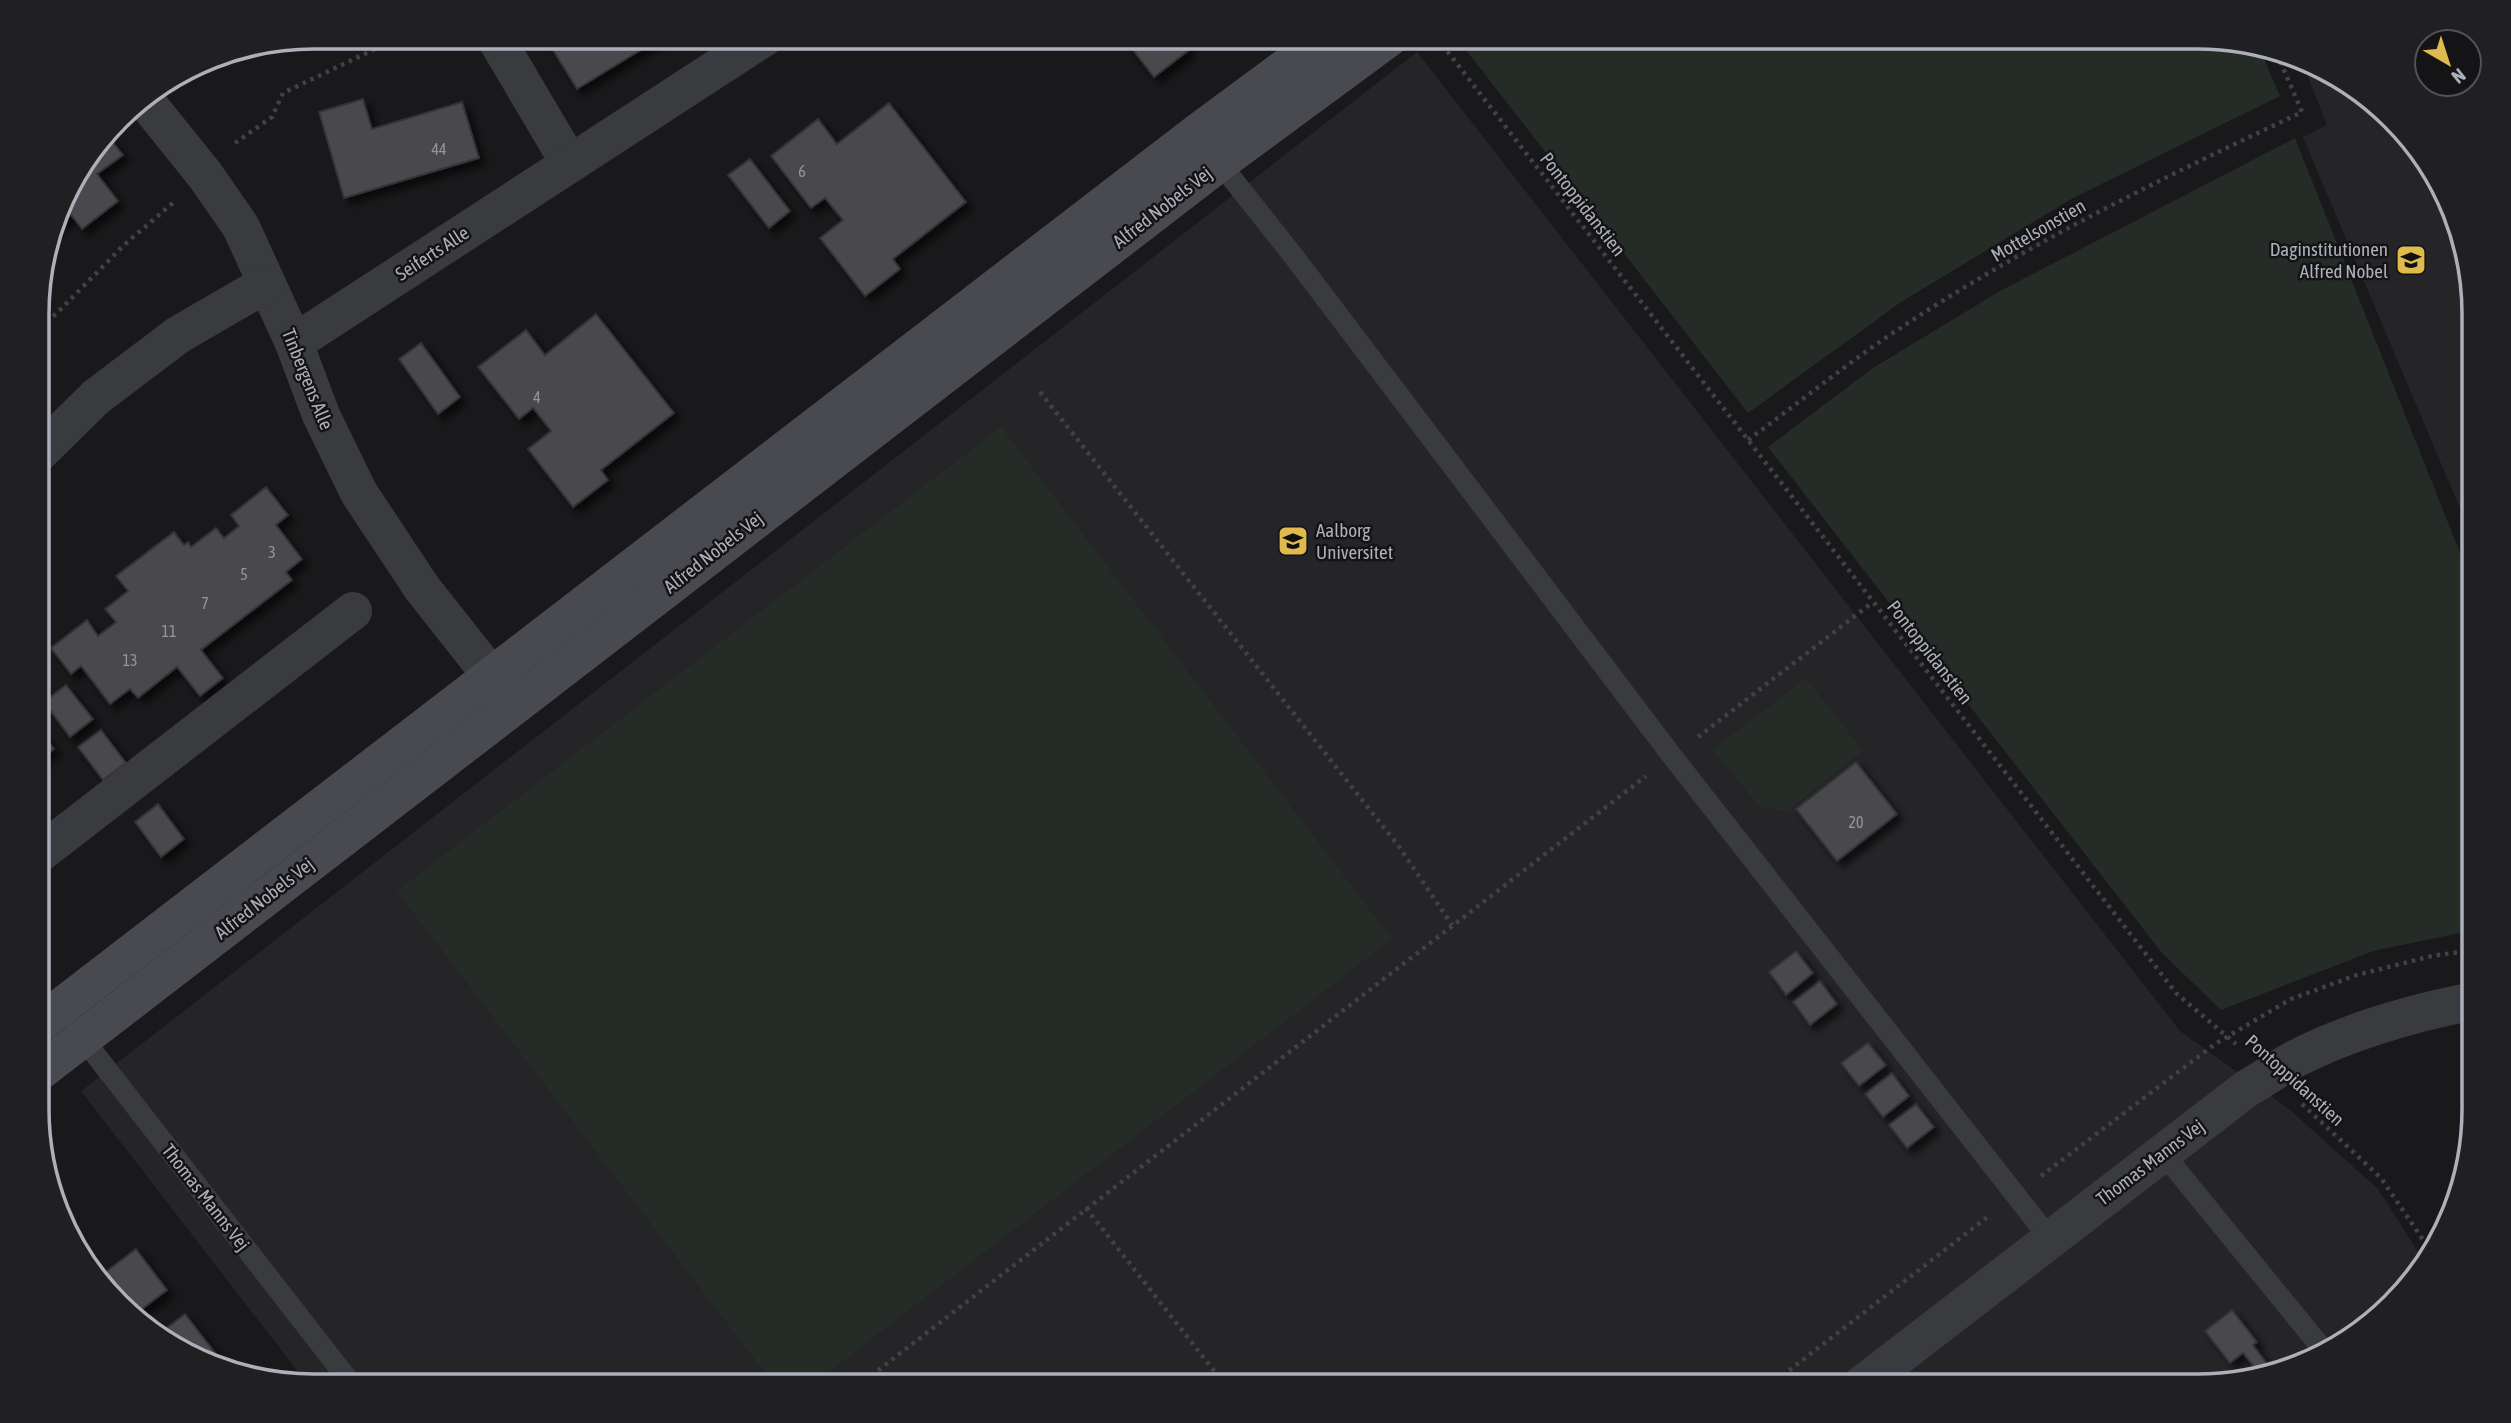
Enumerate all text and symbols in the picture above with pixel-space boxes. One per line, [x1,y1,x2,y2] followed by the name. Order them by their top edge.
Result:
[2413,28,2483,98] north arrow
[2447,64,2470,88] text: N
[431,140,447,158] house number: 44
[1536,148,1630,260] street label: Pontoppidanstien
[798,162,806,180] house number: 6
[1108,162,1216,252] street label: Alfred Nobels Vej
[1987,194,2089,266] street label: Mottelsonstien
[391,221,473,285] street label: Seiferts Alle
[2270,238,2388,282] place label: Daginstitutionen Alfred Nobel
[2394,243,2428,277] school or university icon: Daginstitutionen Alfred Nobel
[278,325,338,433] street label: Tinbergens Alle
[533,388,541,406] house number: 4
[659,507,767,597] street label: Alfred Nobels Vej
[1316,519,1393,563] place label: Aalborg Universitet
[1276,524,1310,558] school or university icon: Aalborg Universitet
[268,543,276,561] house number: 3
[240,565,248,583] house number: 5
[201,594,209,612] house number: 7
[1883,596,1977,708] street label: Pontoppidanstien
[161,622,177,640] house number: 11
[122,651,138,669] house number: 13
[1848,813,1864,831] house number: 20
[210,853,318,943] street label: Alfred Nobels Vej
[2241,1030,2349,1130] street label: Pontoppidanstien
[2092,1114,2208,1210] street label: Thomas Manns Vej
[158,1139,254,1255] street label: Thomas Manns Vej

